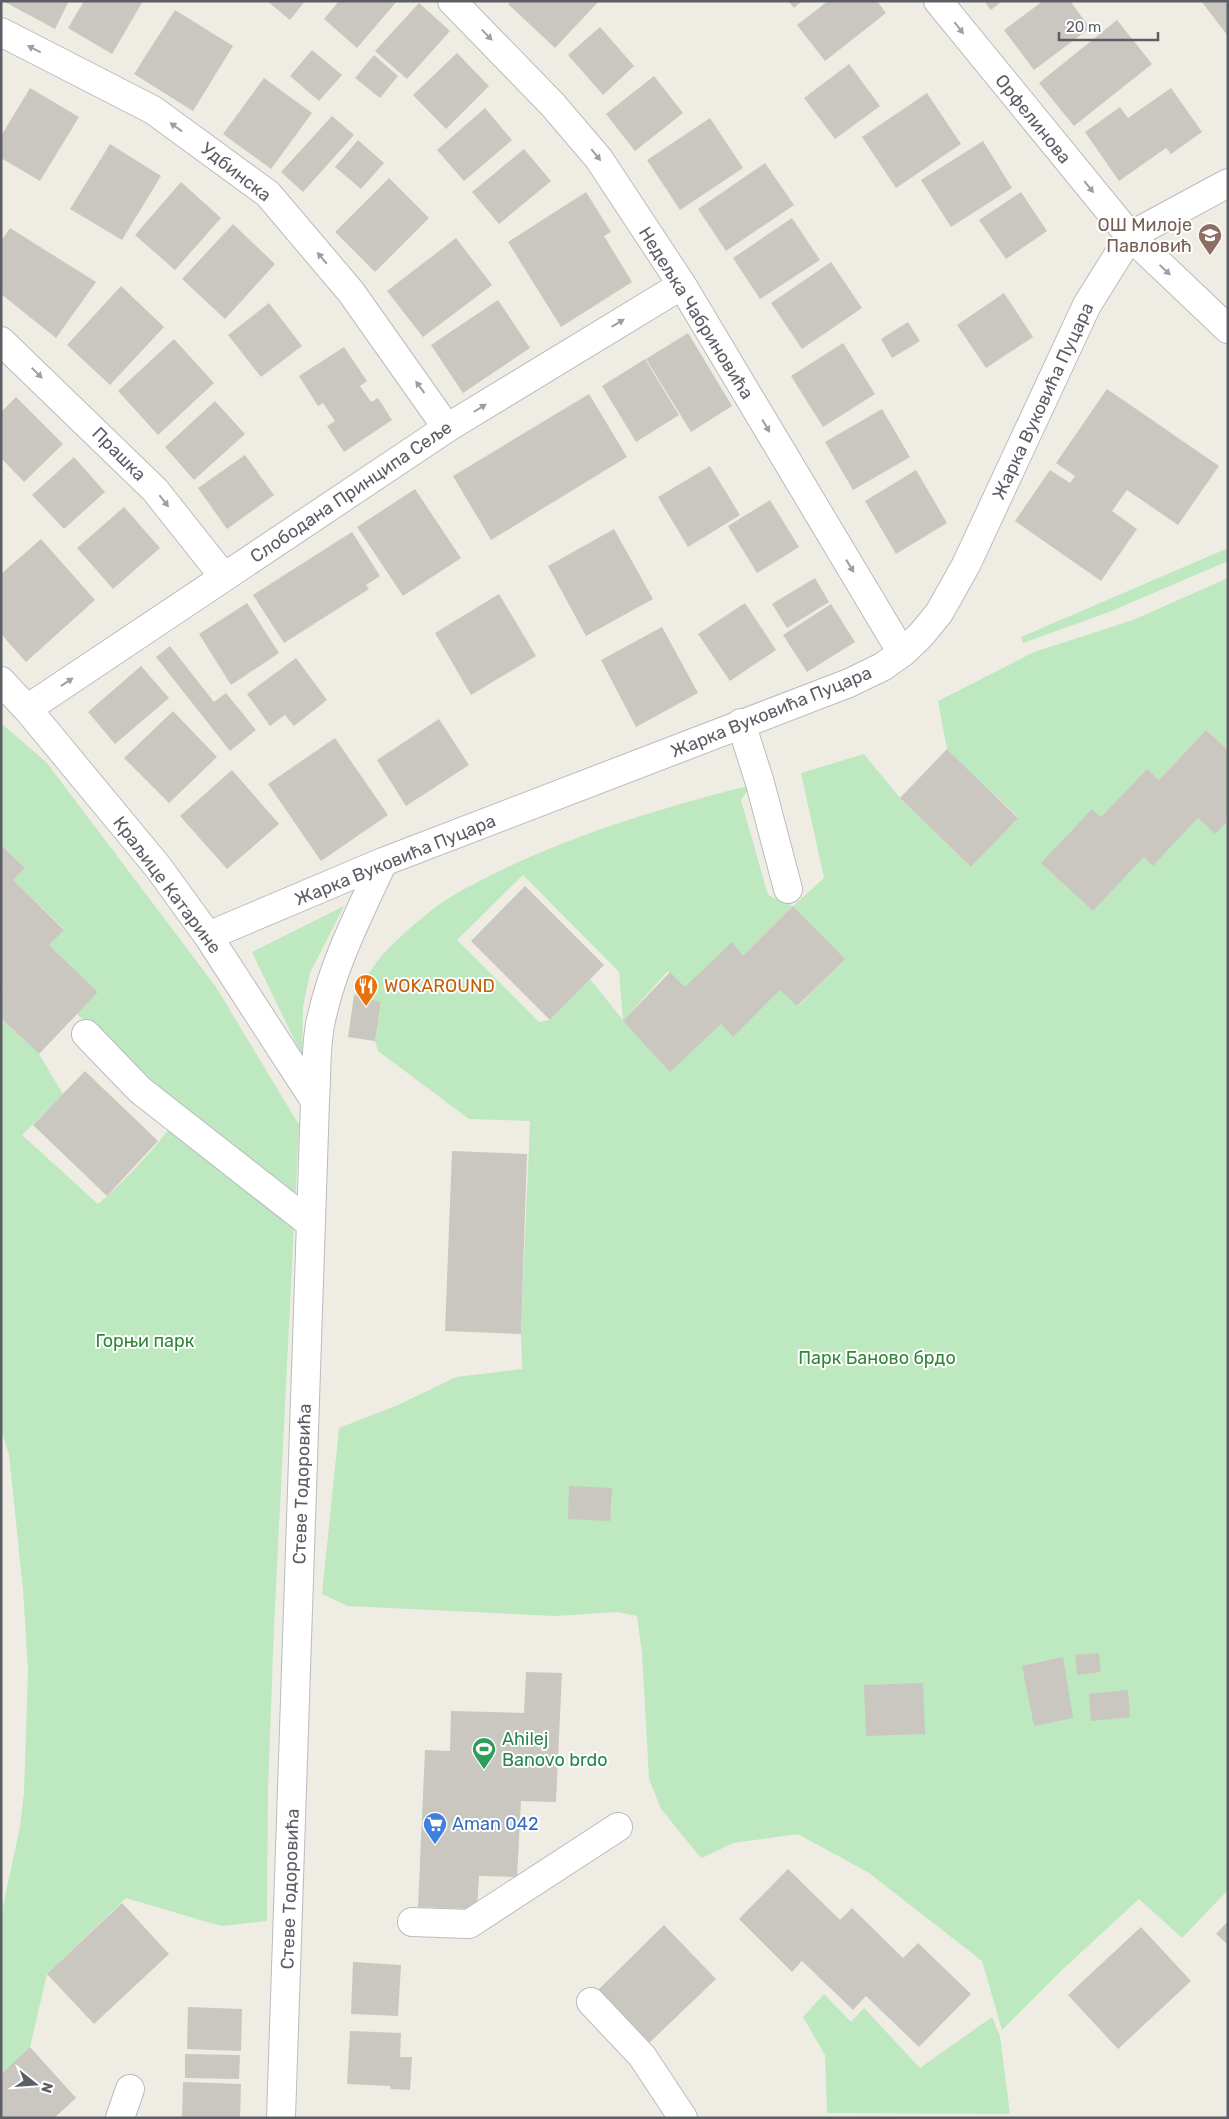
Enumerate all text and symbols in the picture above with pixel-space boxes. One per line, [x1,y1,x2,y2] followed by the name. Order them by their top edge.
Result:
[1059,10,1158,42] scale bar
[1066,18,1101,36] text: 20 m
[954,21,965,34] one-way arrow
[481,29,493,41] one-way arrow
[27,45,41,53] one-way arrow
[990,70,1076,168] street label: Орфелинова
[169,122,183,132] one-way arrow
[196,138,276,206] street label: Удбинска
[591,149,601,162] one-way arrow
[1083,181,1094,193] one-way arrow
[1097,214,1192,257] place label: ОШ Милоје Павловић
[1197,222,1223,256] school or university icon: ОШ Милоје Павловић
[634,223,758,403] street label: Недељка Чабриновића
[317,252,328,265] one-way arrow
[1159,264,1171,276] one-way arrow
[988,299,1098,503] street label: Жарка Вуковића Пуцара
[612,318,625,327] one-way arrow
[31,367,43,379] one-way arrow
[415,381,426,394] one-way arrow
[473,403,486,412] one-way arrow
[246,416,456,568] street label: Слободана Принципа Сеље
[762,419,770,434] one-way arrow
[87,422,151,486] street label: Прашка
[159,494,169,508] one-way arrow
[845,559,854,572] one-way arrow
[667,662,875,762] street label: Жарка Вуковића Пуцара
[61,677,74,686] one-way arrow
[291,810,499,910] street label: Жарка Вуковића Пуцара
[108,812,226,958] street label: Краљице Катарине
[353,973,379,1007] restaurant icon: WOKAROUND
[384,975,495,997] place label: WOKAROUND
[96,1330,195,1352] park label: Горњи парк
[798,1347,956,1369] park label: Парк Баново брдо
[288,1403,316,1565] street label: Стеве Тодоровића
[502,1728,608,1771] place label: Ahilej Banovo brdo
[471,1736,497,1770] sports icon: Ahilej Banovo brdo
[276,1808,304,1970] street label: Стеве Тодоровића
[422,1811,448,1845] supermarket icon: Aman 042
[452,1813,539,1835] place label: Aman 042
[10,2059,60,2109] north arrow
[37,2080,57,2095] text: N

